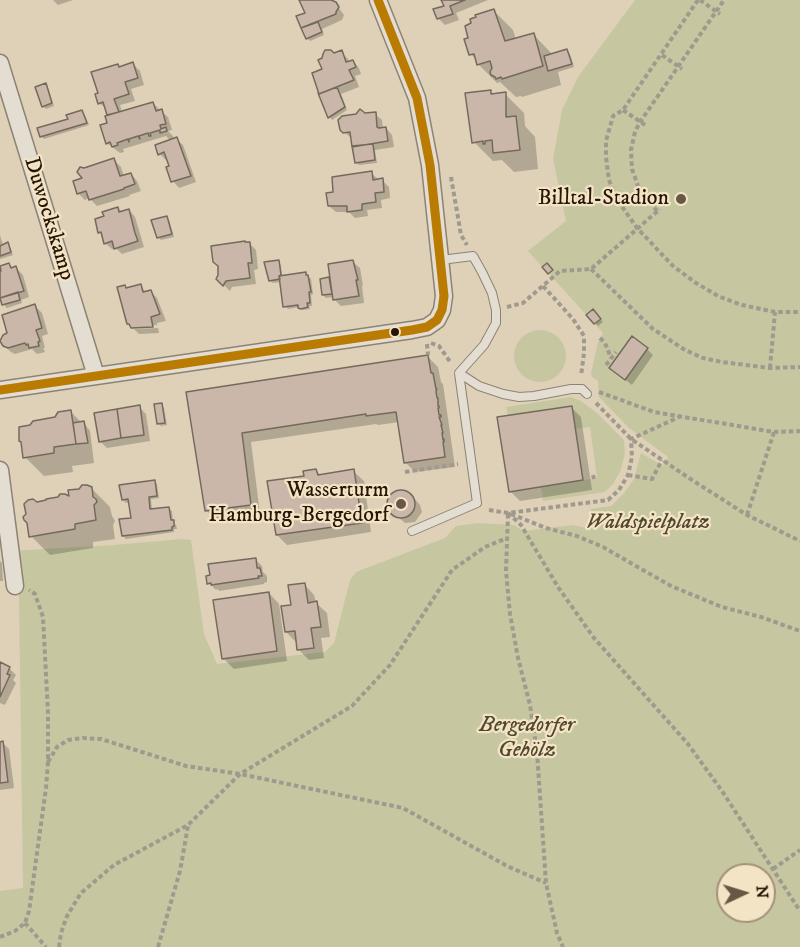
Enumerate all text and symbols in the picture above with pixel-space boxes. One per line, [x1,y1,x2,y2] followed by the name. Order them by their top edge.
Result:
[17,154,79,284] street label: Duwockskamp
[538,186,669,212] place label: Billtal-Stadion
[674,192,688,206] marker: Billtal-Stadion
[389,326,401,338] unlabelled marker
[208,478,389,530] place label: Wasserturm Hamburg-Bergedorf
[394,497,408,511] marker: Wasserturm Hamburg-Bergedorf
[586,510,710,536] park label: Waldspielplatz
[479,713,575,764] park label: Bergedorfer Gehölz
[716,863,776,923] north arrow
[752,885,772,899] text: N

